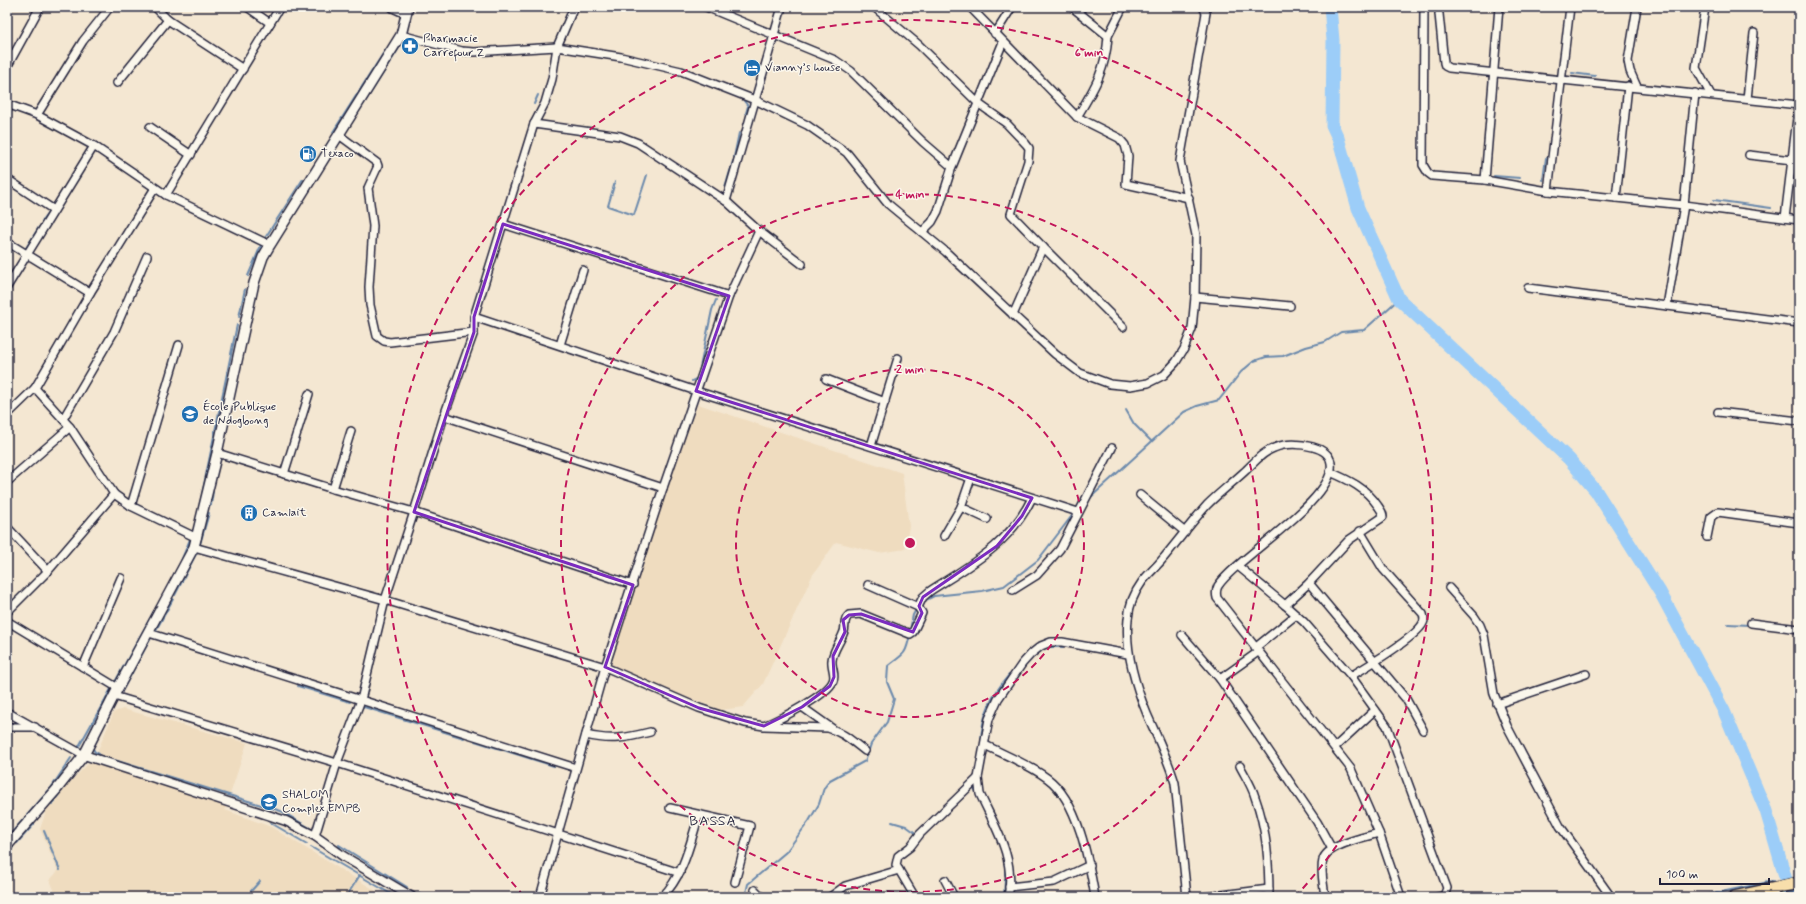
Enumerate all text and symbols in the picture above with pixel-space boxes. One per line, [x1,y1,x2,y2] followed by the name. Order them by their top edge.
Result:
[423,31,485,62] place label: Pharmacie Carrefour Z
[400,36,420,56] pharmacy icon: Pharmacie Carrefour Z
[1075,45,1103,61] text: 6 min
[742,58,762,78] hotel icon: Vianny’s house
[765,60,841,76] place label: Vianny’s house
[298,144,318,164] fuel station icon: Texaco
[321,146,354,162] place label: Texaco
[895,187,925,203] text: 4 min
[896,362,924,378] text: 2 min
[203,399,276,429] place label: École Publique de Ndogbong
[180,404,200,424] school or university icon: École Publique de Ndogbong
[239,503,259,523] building icon: Camlait
[262,505,306,521] place label: Camlait
[903,536,917,550] centre of rings
[282,787,360,817] place label: SHALOM Complex EMPB
[259,792,279,812] school or university icon: SHALOM Complex EMPB
[689,812,737,830] district label: BASSA
[1660,860,1769,886] scale bar
[1666,867,1698,883] text: 100 m

